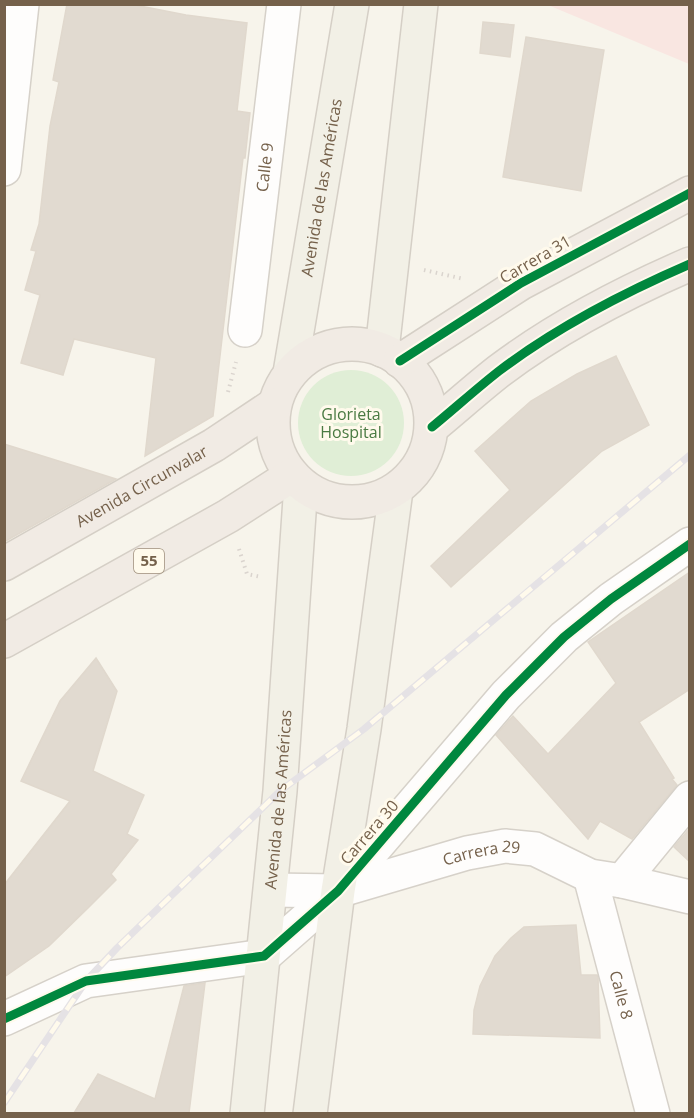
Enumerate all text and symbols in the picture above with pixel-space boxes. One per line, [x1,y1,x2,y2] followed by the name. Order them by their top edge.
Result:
[295,97,347,278] street label: Avenida de las Américas
[251,141,278,193] street label: Calle 9
[495,230,575,288] street label: Carrera 31
[320,403,382,443] park label: Glorieta Hospital
[72,440,212,532] street label: Avenida Circunvalar
[134,549,164,573] road number: 55
[259,709,297,890] street label: Avenida de las Américas
[335,795,403,869] street label: Carrera 30
[440,835,521,871] street label: Carrera 29
[605,968,638,1022] street label: Calle 8

